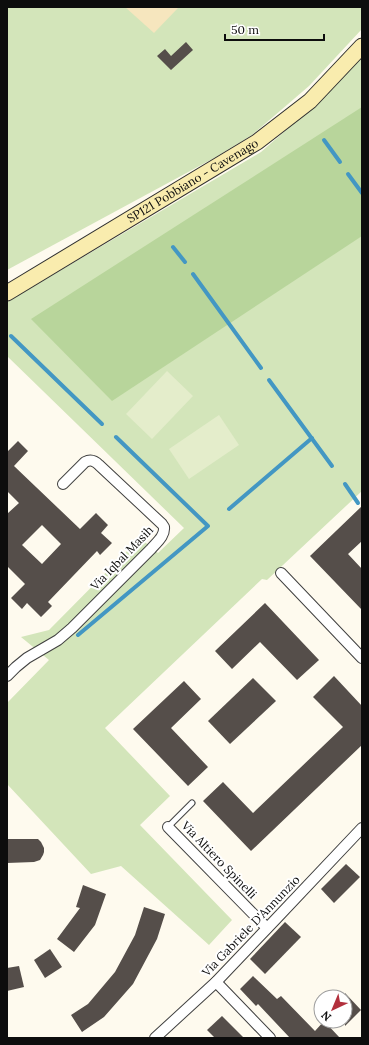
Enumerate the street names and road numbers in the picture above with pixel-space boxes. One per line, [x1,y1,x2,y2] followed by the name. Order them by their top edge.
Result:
[124,135,261,226] street label: SP121 Pobbiano - Cavenago
[86,522,156,594] street label: Via Iqbal Masih
[178,817,260,902] street label: Via Altiero Spinelli
[198,872,303,980] street label: Via Gabriele D'Annunzio

